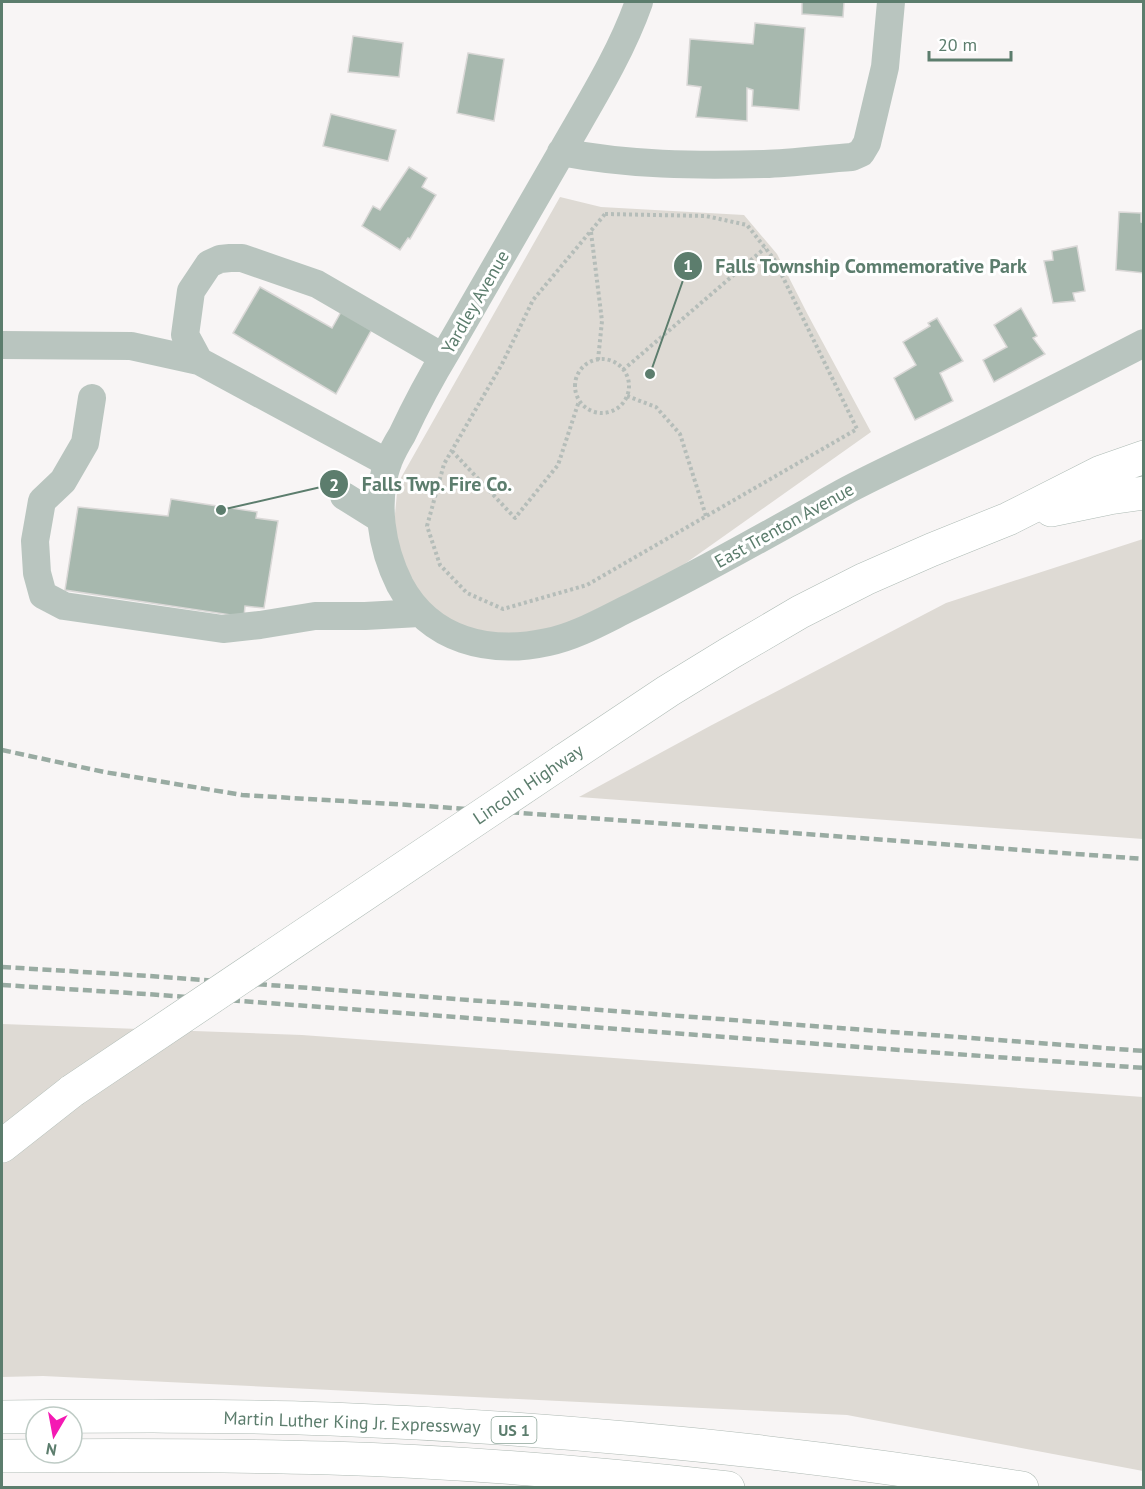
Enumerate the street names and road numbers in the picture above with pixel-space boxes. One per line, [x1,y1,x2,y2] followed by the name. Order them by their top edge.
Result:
[436,246,514,358] street label: Yardley Avenue
[710,477,858,573] street label: East Trenton Avenue
[468,738,588,829] street label: Lincoln Highway
[223,1406,482,1438] street label: Martin Luther King Jr. Expressway
[492,1417,536,1443] road number: US 1

